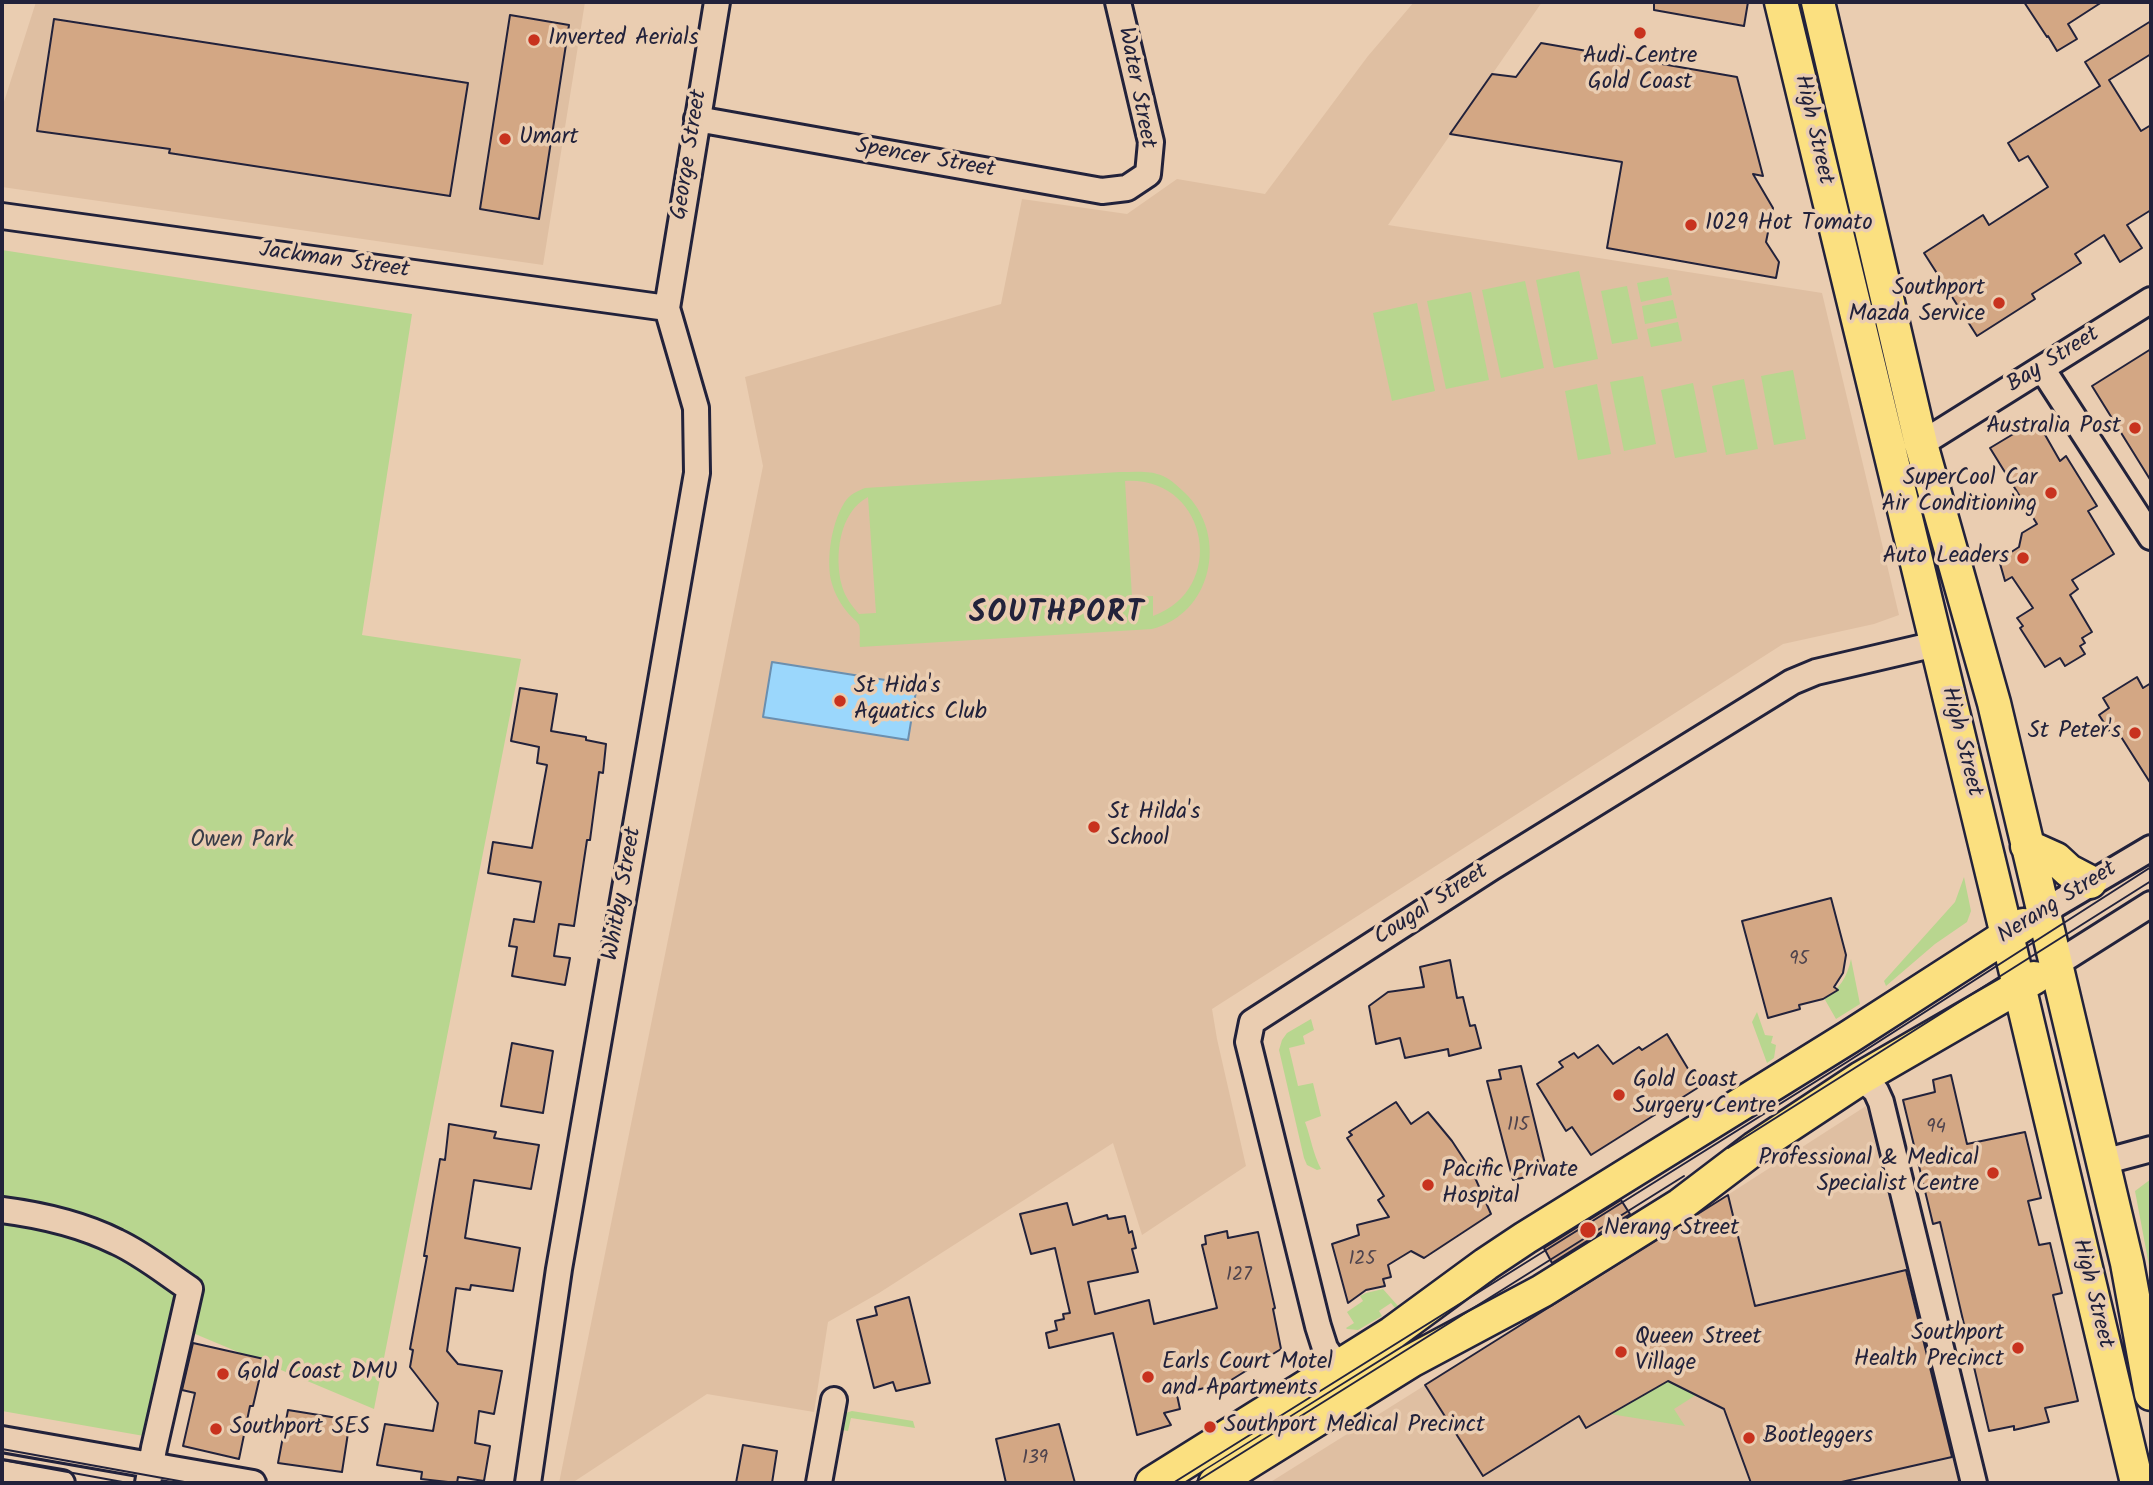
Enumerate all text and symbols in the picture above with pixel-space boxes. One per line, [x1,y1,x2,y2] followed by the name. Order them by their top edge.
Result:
[1110,25,1160,151] street label: Water Street
[1632,25,1648,41] marker: Audi Centre Gold Coast
[548,26,699,54] place label: Inverted Aerials
[526,32,542,48] marker: Inverted Aerials
[1583,44,1697,98] place label: Audi Centre Gold Coast
[1786,72,1838,188] street label: High Street
[667,88,715,222] street label: George Street
[519,125,578,153] place label: Umart
[497,131,513,147] marker: Umart
[853,134,997,186] street label: Spencer Street
[1705,211,1873,239] place label: 1029 Hot Tomato
[1683,217,1699,233] marker: 1029 Hot Tomato
[257,238,411,286] street label: Jackman Street
[1849,276,1985,330] place label: Southport Mazda Service
[1991,295,2007,311] marker: Southport Mazda Service
[2003,322,2105,400] street label: Bay Street
[1986,414,2121,442] place label: Australia Post
[2127,420,2143,436] marker: Australia Post
[1882,466,2037,520] place label: SuperCool Car Air Conditioning
[2043,485,2059,501] marker: SuperCool Car Air Conditioning
[1882,544,2009,572] place label: Auto Leaders
[2015,550,2031,566] marker: Auto Leaders
[970,598,1144,634] district label: SOUTHPORT
[854,674,987,728] place label: St Hida's Aquatics Club
[1933,684,1987,800] street label: High Street
[832,693,848,709] marker: St Hida's Aquatics Club
[2028,719,2121,747] place label: St Peter's
[2127,725,2143,741] marker: St Peter's
[1108,800,1200,854] place label: St Hilda's School
[1086,819,1102,835] marker: St Hilda's School
[599,825,649,963] street label: Whitby Street
[190,828,294,856] park label: Owen Park
[1993,857,2123,951] street label: Nerang Street
[1370,859,1494,953] street label: Cougal Street
[1789,950,1809,972] house number: 95
[1633,1068,1776,1122] place label: Gold Coast Surgery Centre
[1611,1087,1627,1103] marker: Gold Coast Surgery Centre
[1507,1116,1529,1138] house number: 115
[1926,1118,1946,1140] house number: 94
[1759,1146,1979,1200] place label: Professional & Medical Specialist Centre
[1442,1158,1578,1212] place label: Pacific Private Hospital
[1985,1165,2001,1181] marker: Professional & Medical Specialist Centre
[1420,1177,1436,1193] marker: Pacific Private Hospital
[1604,1216,1739,1244] place label: Nerang Street
[1578,1220,1598,1240] marker: Nerang Street
[2064,1236,2118,1352] street label: High Street
[1348,1250,1376,1272] house number: 125
[1226,1266,1252,1288] house number: 127
[1854,1321,2004,1375] place label: Southport Health Precinct
[1635,1325,1761,1379] place label: Queen Street Village
[2010,1340,2026,1356] marker: Southport Health Precinct
[1613,1344,1629,1360] marker: Queen Street Village
[1162,1350,1333,1404] place label: Earls Court Motel and Apartments
[237,1360,397,1388] place label: Gold Coast DMU
[215,1366,231,1382] marker: Gold Coast DMU
[1140,1369,1156,1385] marker: Earls Court Motel and Apartments
[1224,1413,1485,1441] place label: Southport Medical Precinct
[230,1415,370,1443] place label: Southport SES
[1202,1419,1218,1435] marker: Southport Medical Precinct
[208,1421,224,1437] marker: Southport SES
[1763,1424,1873,1452] place label: Bootleggers
[1741,1430,1757,1446] marker: Bootleggers
[1022,1449,1048,1471] house number: 139

